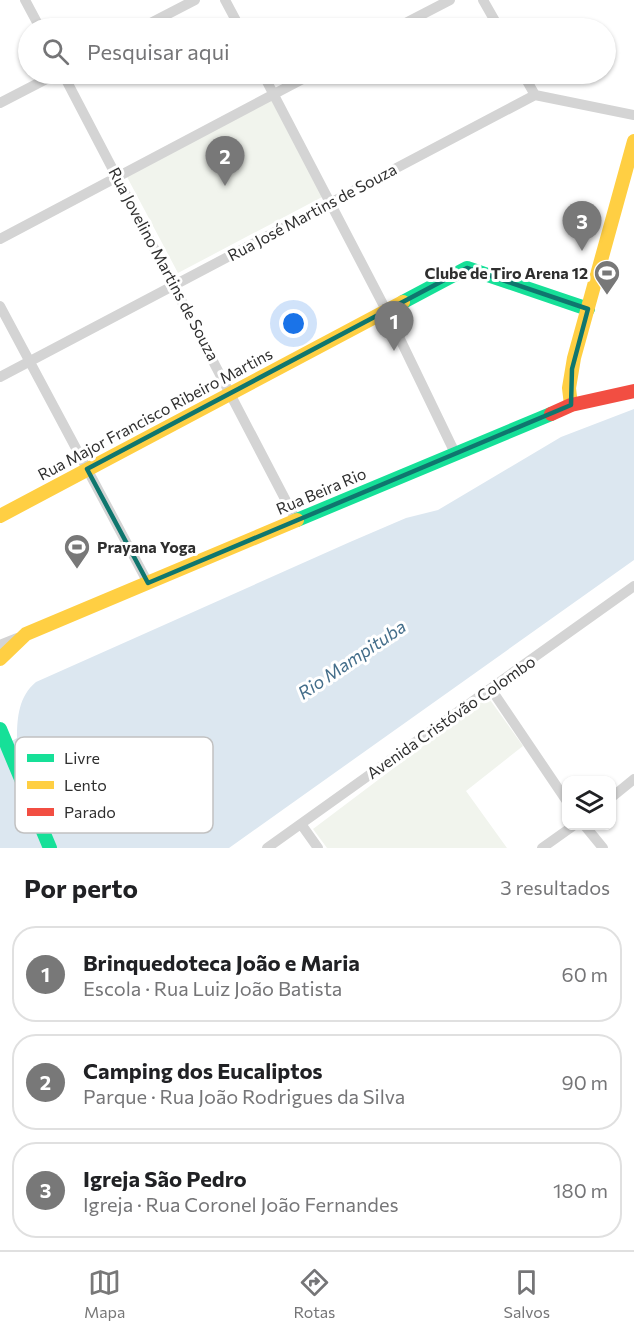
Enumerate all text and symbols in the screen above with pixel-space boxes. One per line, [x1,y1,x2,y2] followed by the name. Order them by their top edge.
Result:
[18,18,616,84] search box
[39,35,72,68] icon: search
[87,38,230,65] text: Pesquisar aqui
[206,136,244,186] pin: 2
[224,159,400,264] street label: Rua José Martins de Souza
[105,164,224,364] street label: Rua Jovelino Martins de Souza
[562,202,602,251] pin: 3
[592,258,622,296] sports icon: Clube de Tiro Arena 12
[425,263,588,282] place label: Clube de Tiro Arena 12
[374,302,414,351] pin: 1
[279,309,308,338] your location
[34,343,275,484] street label: Rua Major Francisco Ribeiro Martins
[273,463,369,518] street label: Rua Beira Rio
[62,532,92,570] sports icon: Prayana Yoga
[97,537,196,556] place label: Prayana Yoga
[293,615,410,703] water label: Rio Mampituba
[363,651,539,782] street label: Avenida Cristóvão Colombo
[15,737,213,833] legend
[64,748,100,767] text: Livre
[64,775,107,794] text: Lento
[562,776,616,830] map controls
[562,776,616,830] button: layers
[64,802,116,821] text: Parado
[24,872,138,903] text: Por perto
[500,875,610,899] text: 3 resultados
[83,949,360,976] text: Brinquedoteca João e Maria
[41,962,50,986] text: 1
[562,962,608,986] text: 60 m
[83,976,342,1000] text: Escola · Rua Luiz João Batista
[83,1057,323,1084] text: Camping dos Eucaliptos
[40,1070,51,1094] text: 2
[562,1070,608,1094] text: 90 m
[83,1084,405,1108] text: Parque · Rua João Rodrigues da Silva
[83,1165,247,1192] text: Igreja São Pedro
[40,1178,51,1202] text: 3
[553,1178,608,1202] text: 180 m
[83,1192,399,1216] text: Igreja · Rua Coronel João Fernandes
[84,1266,125,1321] tab: Mapa
[294,1266,335,1321] tab: Rotas
[504,1266,550,1321] tab: Salvos

